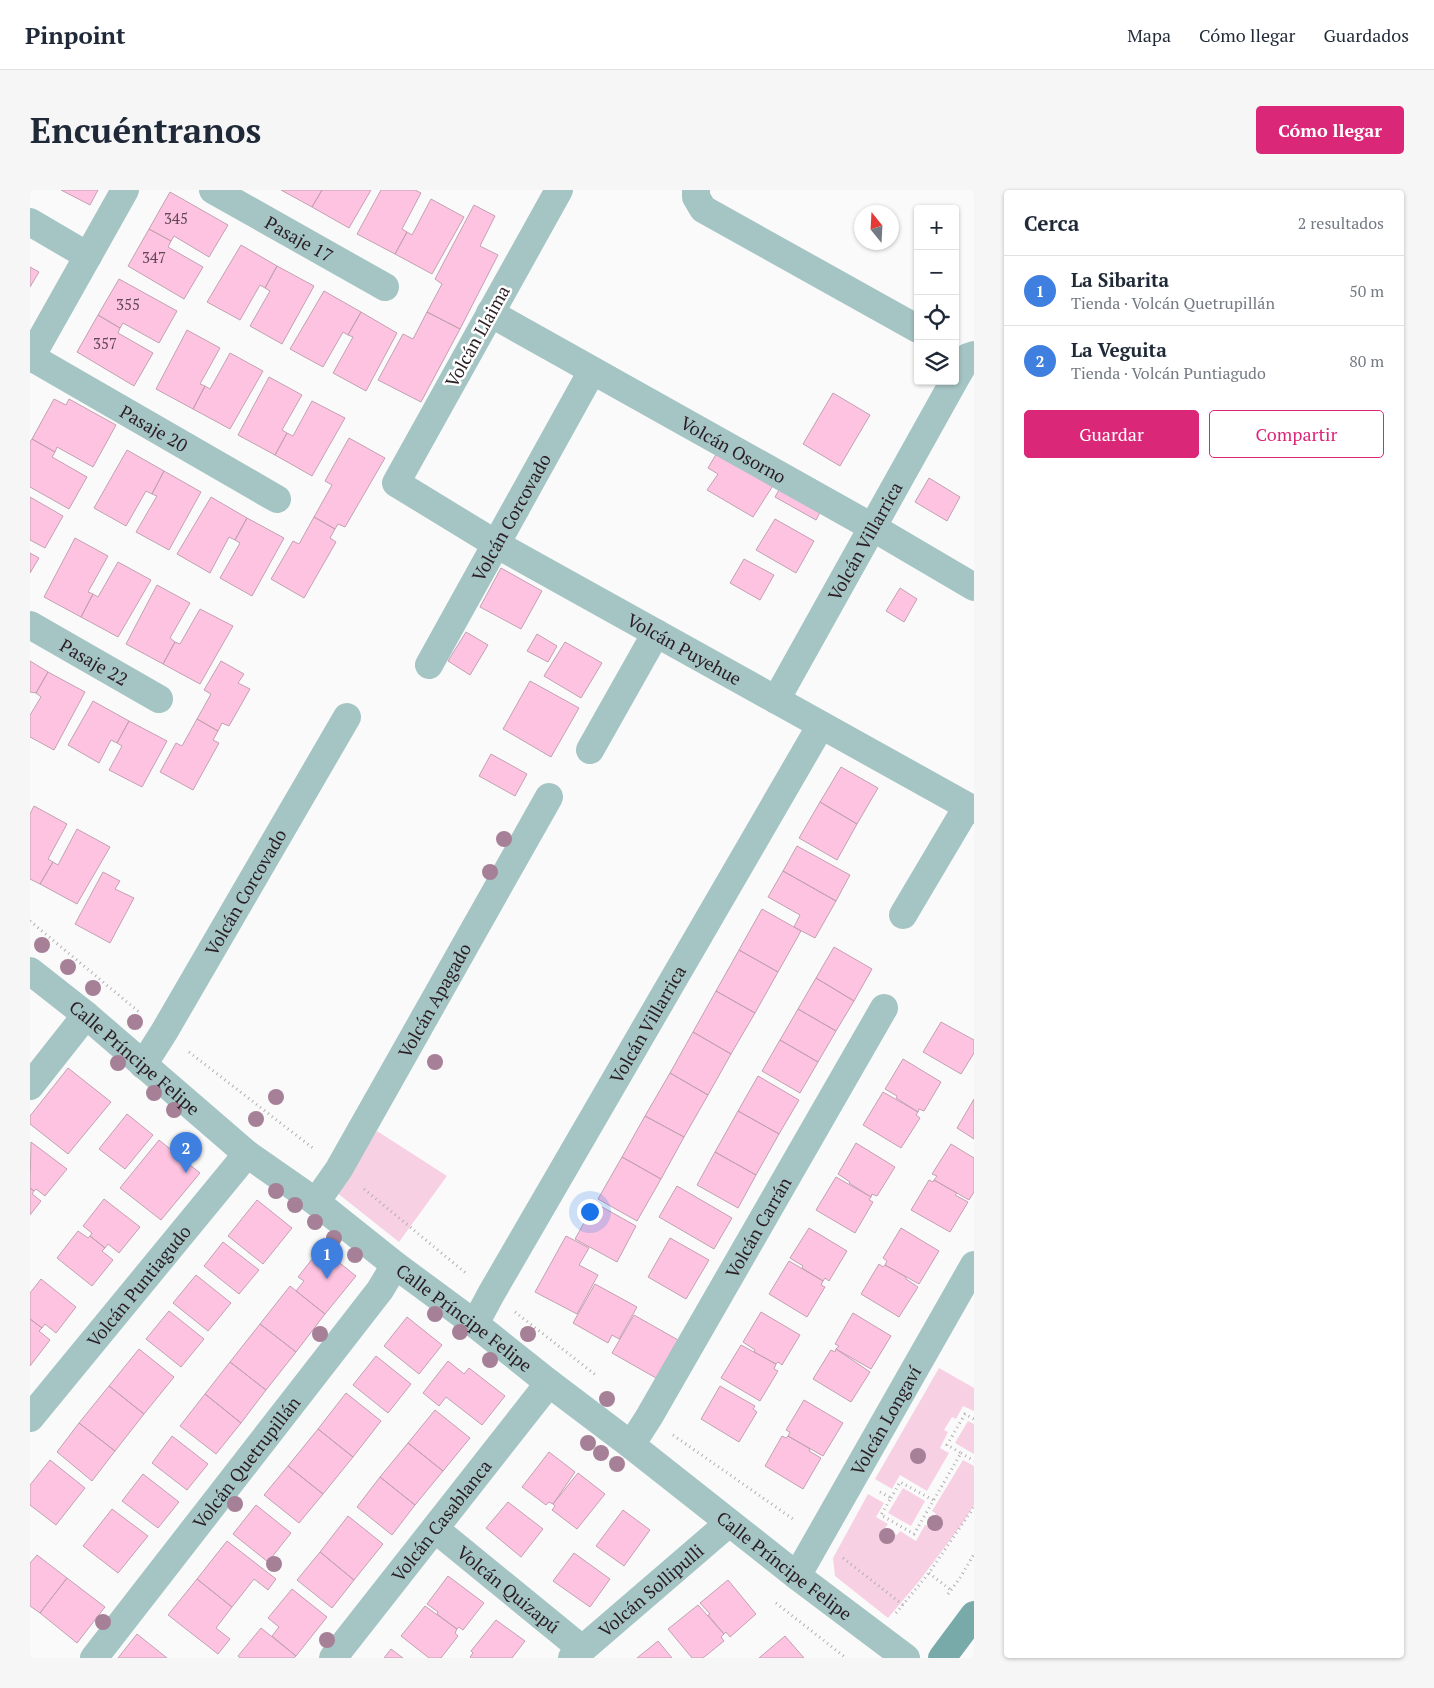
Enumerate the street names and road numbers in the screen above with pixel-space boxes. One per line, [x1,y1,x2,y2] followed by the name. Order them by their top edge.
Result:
[261,210,338,267] street label: Pasaje 17
[439,281,515,391] street label: Volcán Llaima
[116,399,192,457] street label: Pasaje 20
[676,410,790,489] street label: Volcán Osorno
[466,449,556,585] street label: Volcán Corcovado
[822,477,907,605] street label: Volcán Villarrica
[623,607,746,690] street label: Volcán Puyehue
[56,633,132,691] street label: Pasaje 22
[199,824,292,960] street label: Volcán Corcovado
[392,938,476,1062] street label: Volcán Apagado
[604,961,691,1087] street label: Volcán Villarrica
[65,995,205,1120] street label: Calle Príncipe Felipe
[719,1172,797,1282] street label: Volcán Carrán
[81,1220,196,1352] street label: Volcán Puntiagudo
[391,1258,537,1377] street label: Calle Príncipe Felipe
[845,1361,927,1480] street label: Volcán Longaví
[187,1391,305,1533] street label: Volcán Quetrupillán
[386,1454,496,1586] street label: Volcán Casablanca
[712,1505,857,1625] street label: Calle Príncipe Felipe
[593,1538,708,1642] street label: Volcán Sollipulli
[452,1540,565,1638] street label: Volcán Quizapú

